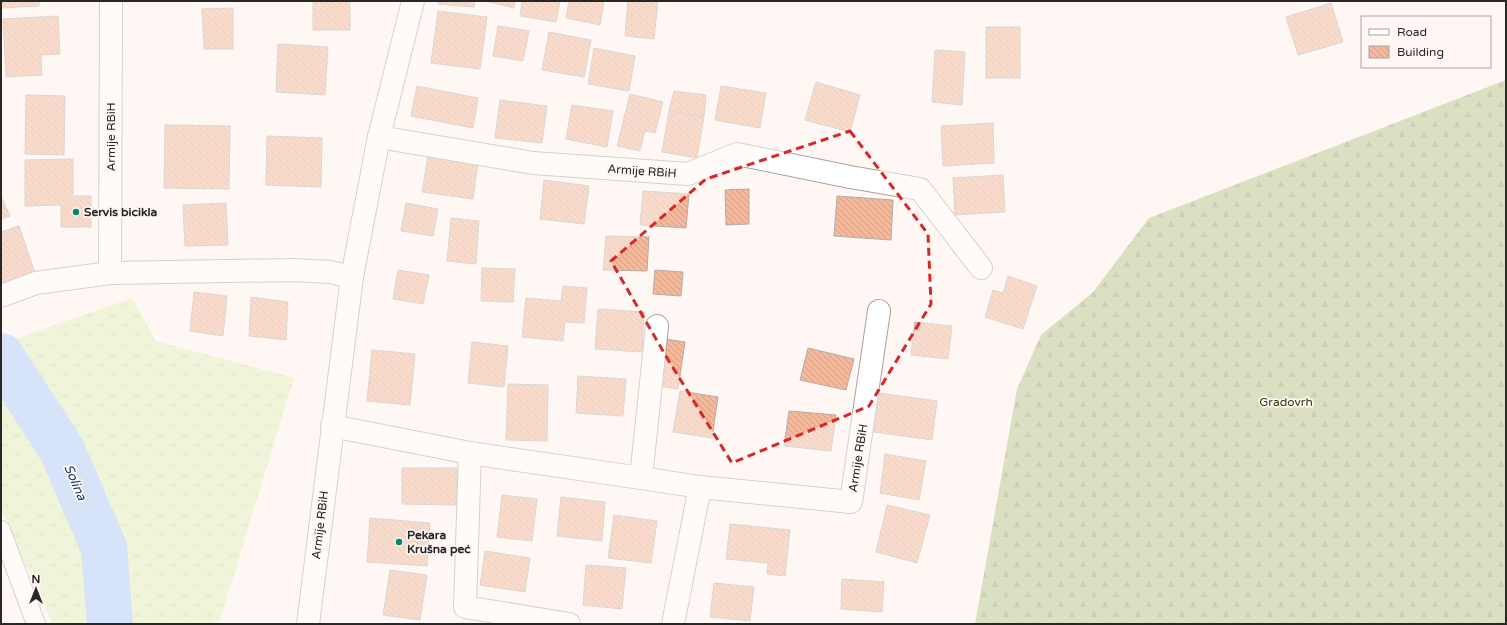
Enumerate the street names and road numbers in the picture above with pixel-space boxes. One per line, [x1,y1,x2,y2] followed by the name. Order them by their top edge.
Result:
[104,102,118,172] street label: Armije RBiH
[607,162,677,180] street label: Armije RBiH
[846,423,870,493] street label: Armije RBiH
[309,490,331,560] street label: Armije RBiH

